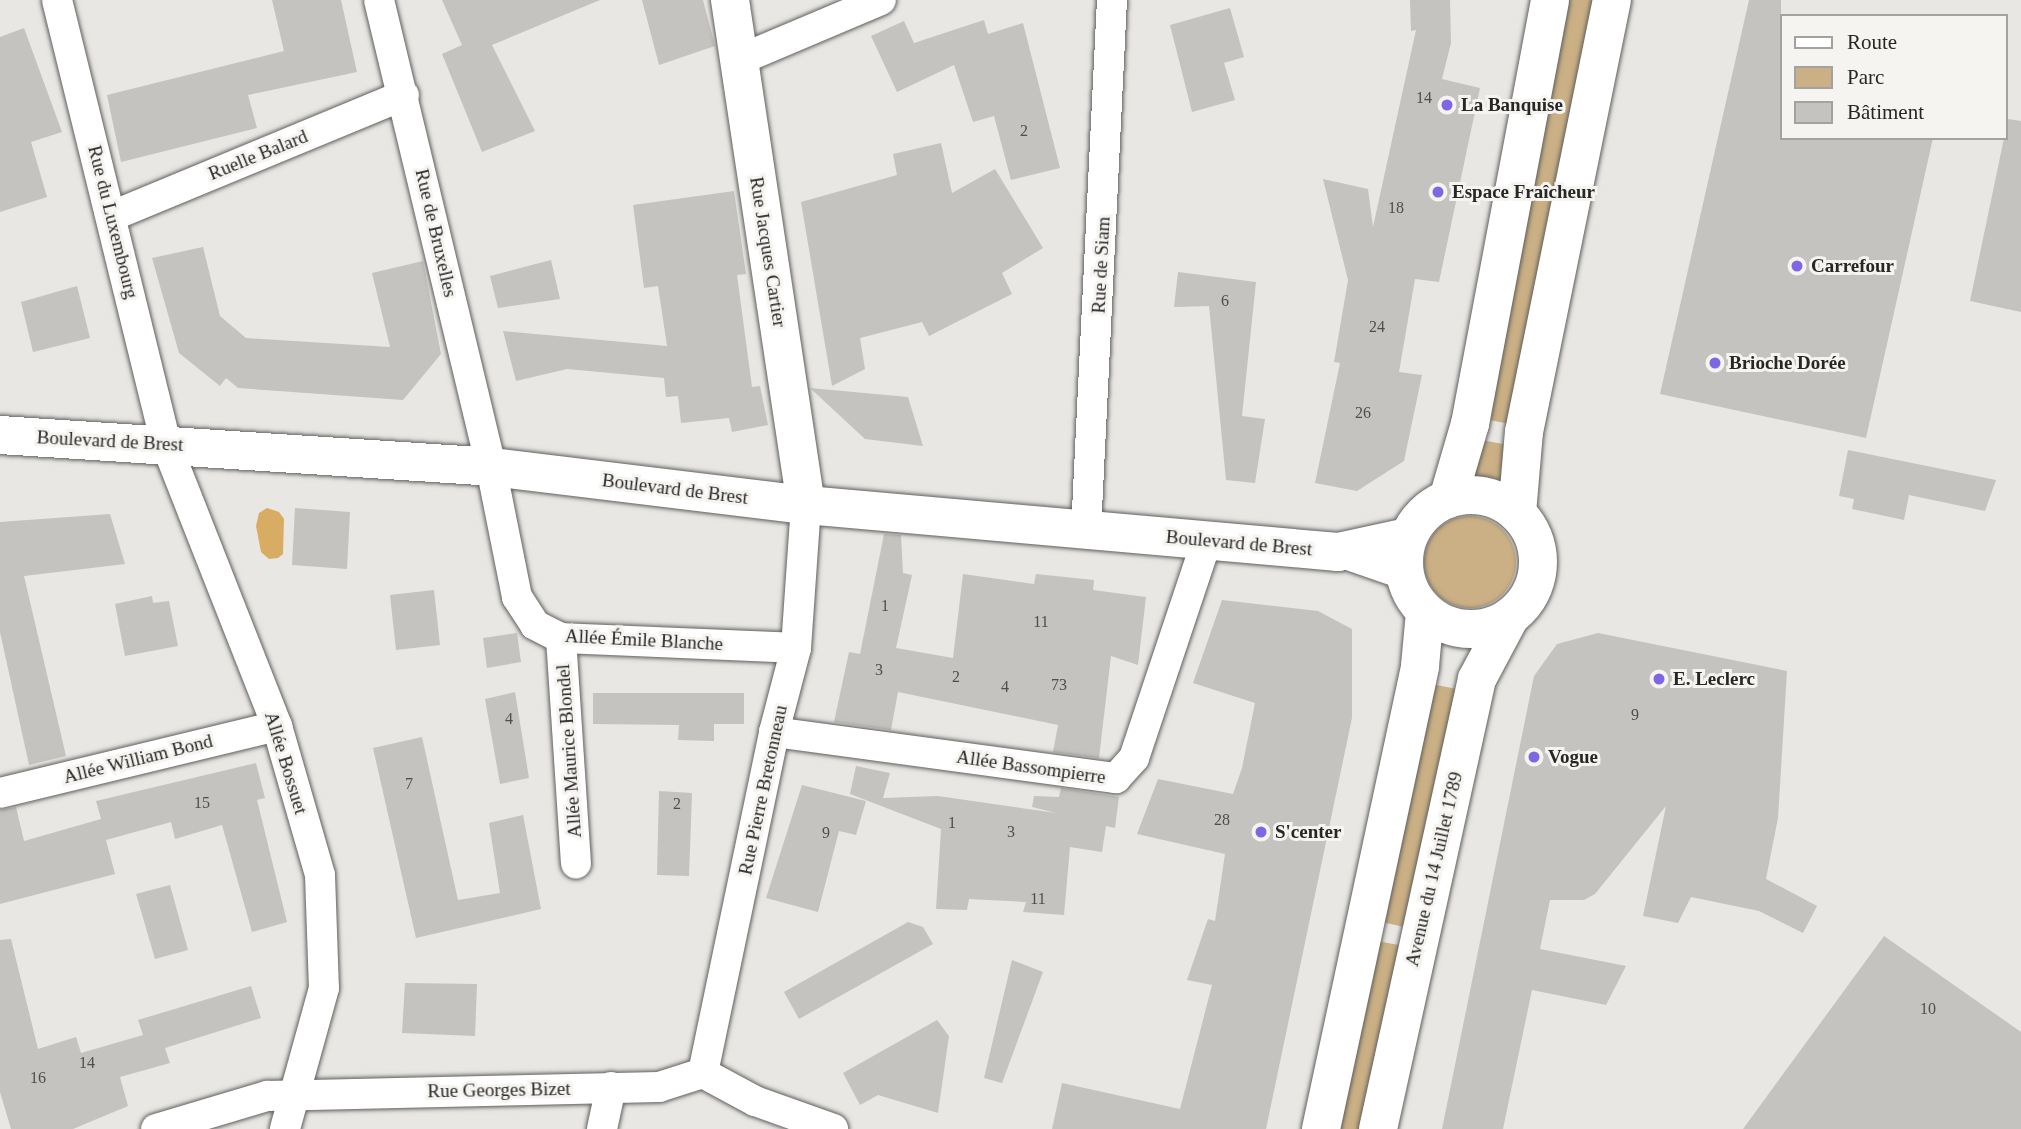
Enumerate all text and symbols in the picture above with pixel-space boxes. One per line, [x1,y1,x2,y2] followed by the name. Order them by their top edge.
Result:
[1780,14,2007,140] legend
[1847,30,1897,54] text: Route
[1847,65,1884,89] text: Parc
[1416,88,1432,108] house number: 14
[1461,94,1563,116] place label: La Banquise
[1439,97,1455,113] marker: La Banquise
[1847,100,1924,124] text: Bâtiment
[1020,121,1028,141] house number: 2
[205,125,311,185] street label: Ruelle Balard
[83,143,143,301] street label: Rue du Luxembourg
[410,167,462,299] street label: Rue de Bruxelles
[745,175,791,329] street label: Rue Jacques Cartier
[1452,181,1595,203] place label: Espace Fraîcheur
[1430,184,1446,200] marker: Espace Fraîcheur
[1388,198,1404,218] house number: 18
[1087,216,1115,314] street label: Rue de Siam
[1811,255,1894,277] place label: Carrefour
[1789,258,1805,274] marker: Carrefour
[1221,291,1229,311] house number: 6
[1369,317,1385,337] house number: 24
[1729,352,1846,374] place label: Brioche Dorée
[1707,355,1723,371] marker: Brioche Dorée
[1355,403,1371,423] house number: 26
[36,426,184,456] street label: Boulevard de Brest
[601,469,749,509] street label: Boulevard de Brest
[1165,525,1313,561] street label: Boulevard de Brest
[881,596,889,616] house number: 1
[1033,612,1049,632] house number: 11
[564,624,724,656] street label: Allée Émile Blanche
[875,660,883,680] house number: 3
[552,663,586,839] street label: Allée Maurice Blondel
[952,667,960,687] house number: 2
[1673,668,1755,690] place label: E. Leclerc
[1651,671,1667,687] marker: E. Leclerc
[1051,675,1067,695] house number: 73
[1001,677,1009,697] house number: 4
[734,703,792,877] street label: Rue Pierre Bretonneau
[1631,705,1639,725] house number: 9
[260,709,312,817] street label: Allée Bossuet
[505,709,513,729] house number: 4
[61,729,215,789] street label: Allée William Bond
[955,745,1107,789] street label: Allée Bassompierre
[1548,746,1598,768] place label: Vogue
[1526,749,1542,765] marker: Vogue
[1400,769,1468,969] street label: Avenue du 14 Juillet 1789
[405,774,413,794] house number: 7
[194,793,210,813] house number: 15
[673,794,681,814] house number: 2
[1214,810,1230,830] house number: 28
[948,813,956,833] house number: 1
[1275,821,1341,843] place label: S'center
[1007,822,1015,842] house number: 3
[822,823,830,843] house number: 9
[1253,824,1269,840] marker: S'center
[1030,889,1046,909] house number: 11
[1920,999,1936,1019] house number: 10
[79,1053,95,1073] house number: 14
[30,1068,46,1088] house number: 16
[427,1077,571,1103] street label: Rue Georges Bizet

